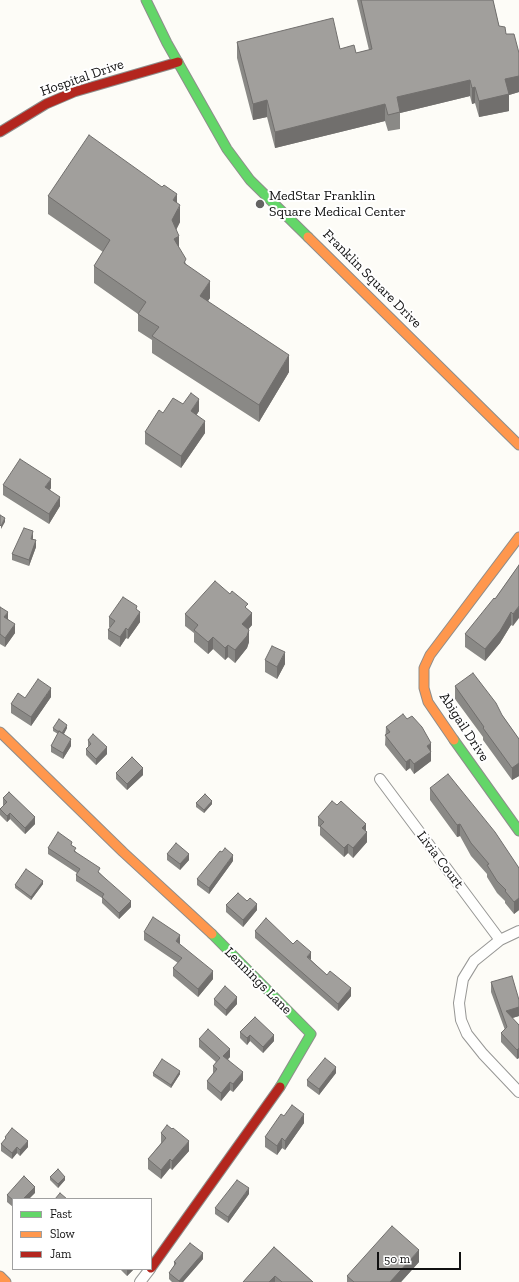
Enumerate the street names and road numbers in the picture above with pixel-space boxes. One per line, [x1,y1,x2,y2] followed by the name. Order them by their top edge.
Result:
[38,56,126,100] street label: Hospital Drive
[319,226,425,332] street label: Franklin Square Drive
[436,689,492,765] street label: Abigail Drive
[413,828,467,892] street label: Livia Court
[221,944,295,1018] street label: Lennings Lane

